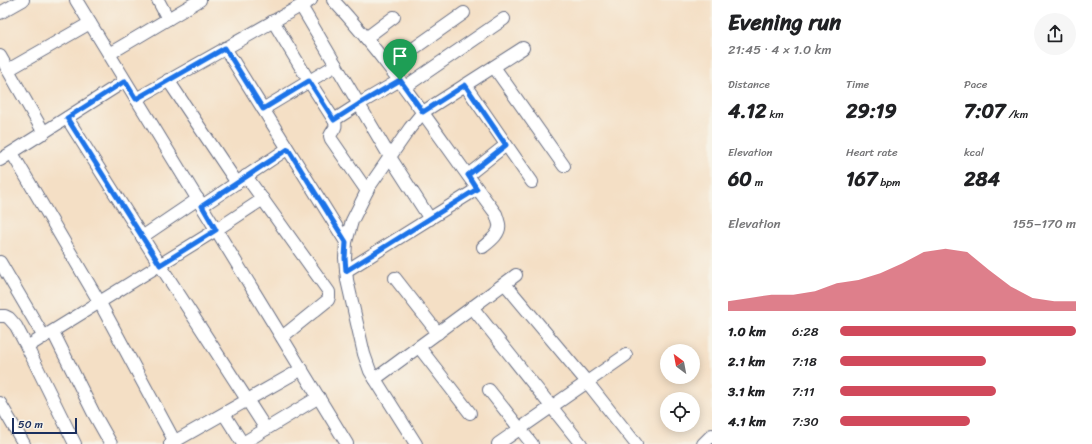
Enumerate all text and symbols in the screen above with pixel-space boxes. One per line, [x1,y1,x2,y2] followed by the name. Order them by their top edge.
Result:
[728,3,841,42] text: Evening run
[1034,13,1076,55] button: share
[728,38,831,61] text: 21:45 · 4 × 1.0 km
[383,39,417,80] pin
[389,45,411,67] icon: arrive
[728,75,770,94] text: Distance
[846,75,869,94] text: Time
[964,75,987,94] text: Pace
[728,94,767,129] text: 4.12
[846,94,897,129] text: 29:19
[964,94,1006,129] text: 7:07
[767,105,784,124] text: km
[1006,105,1028,124] text: /km
[728,143,773,162] text: Elevation
[846,143,898,162] text: Heart rate
[964,143,984,162] text: kcal
[728,162,752,197] text: 60
[846,162,877,197] text: 167
[964,162,1000,197] text: 284
[752,173,763,192] text: m
[877,173,901,192] text: bpm
[728,212,781,235] text: Elevation
[1013,212,1076,235] text: 155–170 m
[728,320,766,343] text: 1.0 km
[792,320,819,343] text: 6:28
[660,344,700,384] north arrow
[660,344,700,432] map controls
[728,350,765,373] text: 2.1 km
[792,350,817,373] text: 7:18
[728,380,765,403] text: 3.1 km
[792,380,815,403] text: 7:11
[660,392,700,432] button: locate
[728,410,766,433] text: 4.1 km
[792,410,819,433] text: 7:30
[18,415,43,434] text: 50 m
[12,416,77,435] scale bar

